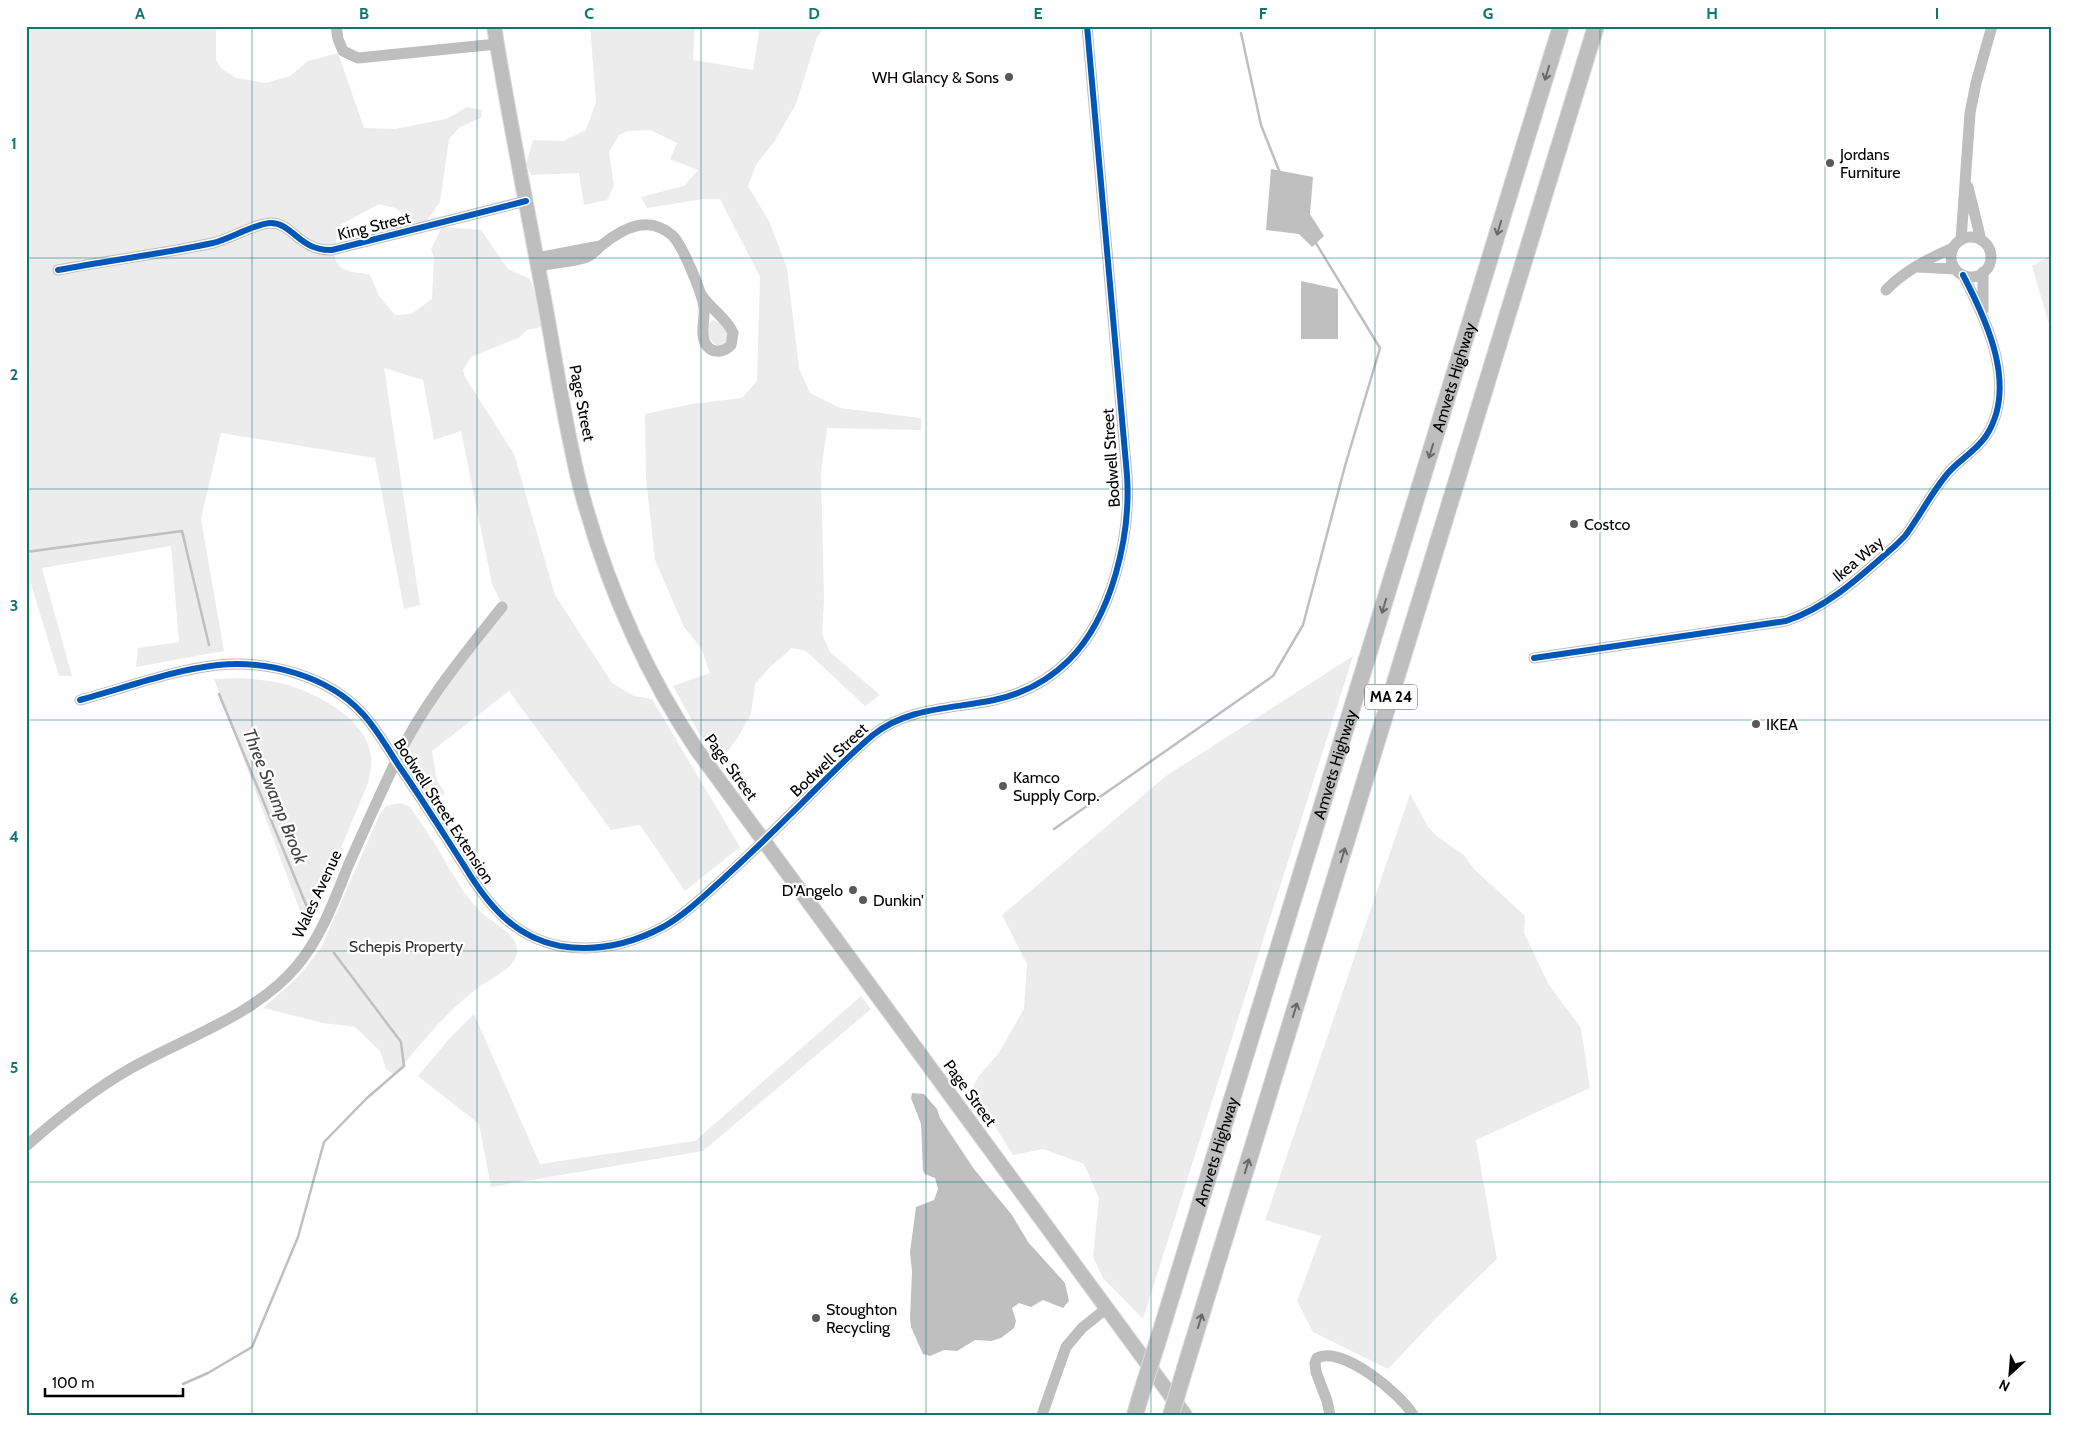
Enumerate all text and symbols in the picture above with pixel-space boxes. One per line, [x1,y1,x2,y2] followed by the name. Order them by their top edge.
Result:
[135,4,145,23] text: A
[359,4,369,23] text: B
[584,4,594,23] text: C
[808,4,820,23] text: D
[1033,4,1043,23] text: E
[1259,4,1268,23] text: F
[1483,4,1493,23] text: G
[1706,4,1718,23] text: H
[1935,4,1939,23] text: I
[1542,64,1551,80] one-way arrow
[872,68,999,87] place label: WH Glancy & Sons
[1003,71,1015,83] marker: WH Glancy & Sons
[11,134,17,153] text: 1
[1839,145,1900,182] place label: Jordans Furniture
[1824,157,1836,169] marker: Jordans Furniture
[336,208,413,244] street label: King Street
[1494,220,1504,236] one-way arrow
[1428,320,1479,434] street label: Amvets Highway
[565,363,599,443] street label: Page Street
[10,365,18,384] text: 2
[1098,407,1124,508] street label: Bodwell Street
[1426,442,1436,458] one-way arrow
[1584,515,1631,534] place label: Costco
[1568,518,1580,530] marker: Costco
[1829,532,1887,586] street label: Ikea Way
[10,596,18,615] text: 3
[1378,598,1388,614] one-way arrow
[1365,684,1417,710] road number: MA 24
[1309,707,1360,821] street label: Amvets Highway
[1766,715,1798,734] place label: IKEA
[1750,718,1762,730] marker: IKEA
[786,719,872,801] street label: Bodwell Street
[238,725,313,868] water label: Three Swamp Brook
[701,730,762,804] street label: Page Street
[390,735,498,887] street label: Bodwell Street Extension
[1013,768,1100,805] place label: Kamco Supply Corp.
[997,780,1009,792] marker: Kamco Supply Corp.
[9,827,19,846] text: 4
[288,847,346,941] street label: Wales Avenue
[1339,847,1349,863] one-way arrow
[782,881,843,900] place label: D'Angelo
[847,884,859,896] marker: D'Angelo
[873,891,924,910] place label: Dunkin'
[857,894,869,906] marker: Dunkin'
[349,937,463,956] park label: Schepis Property
[1291,1003,1301,1019] one-way arrow
[940,1056,1001,1130] street label: Page Street
[10,1058,18,1077] text: 5
[1190,1094,1242,1208] street label: Amvets Highway
[1243,1158,1253,1174] one-way arrow
[10,1289,19,1308] text: 6
[826,1300,897,1337] place label: Stoughton Recycling
[810,1312,822,1324] marker: Stoughton Recycling
[1195,1313,1205,1329] one-way arrow
[1984,1348,2034,1398] north arrow
[45,1366,182,1398] scale bar
[52,1374,94,1392] text: 100 m
[1996,1375,2013,1396] text: N

